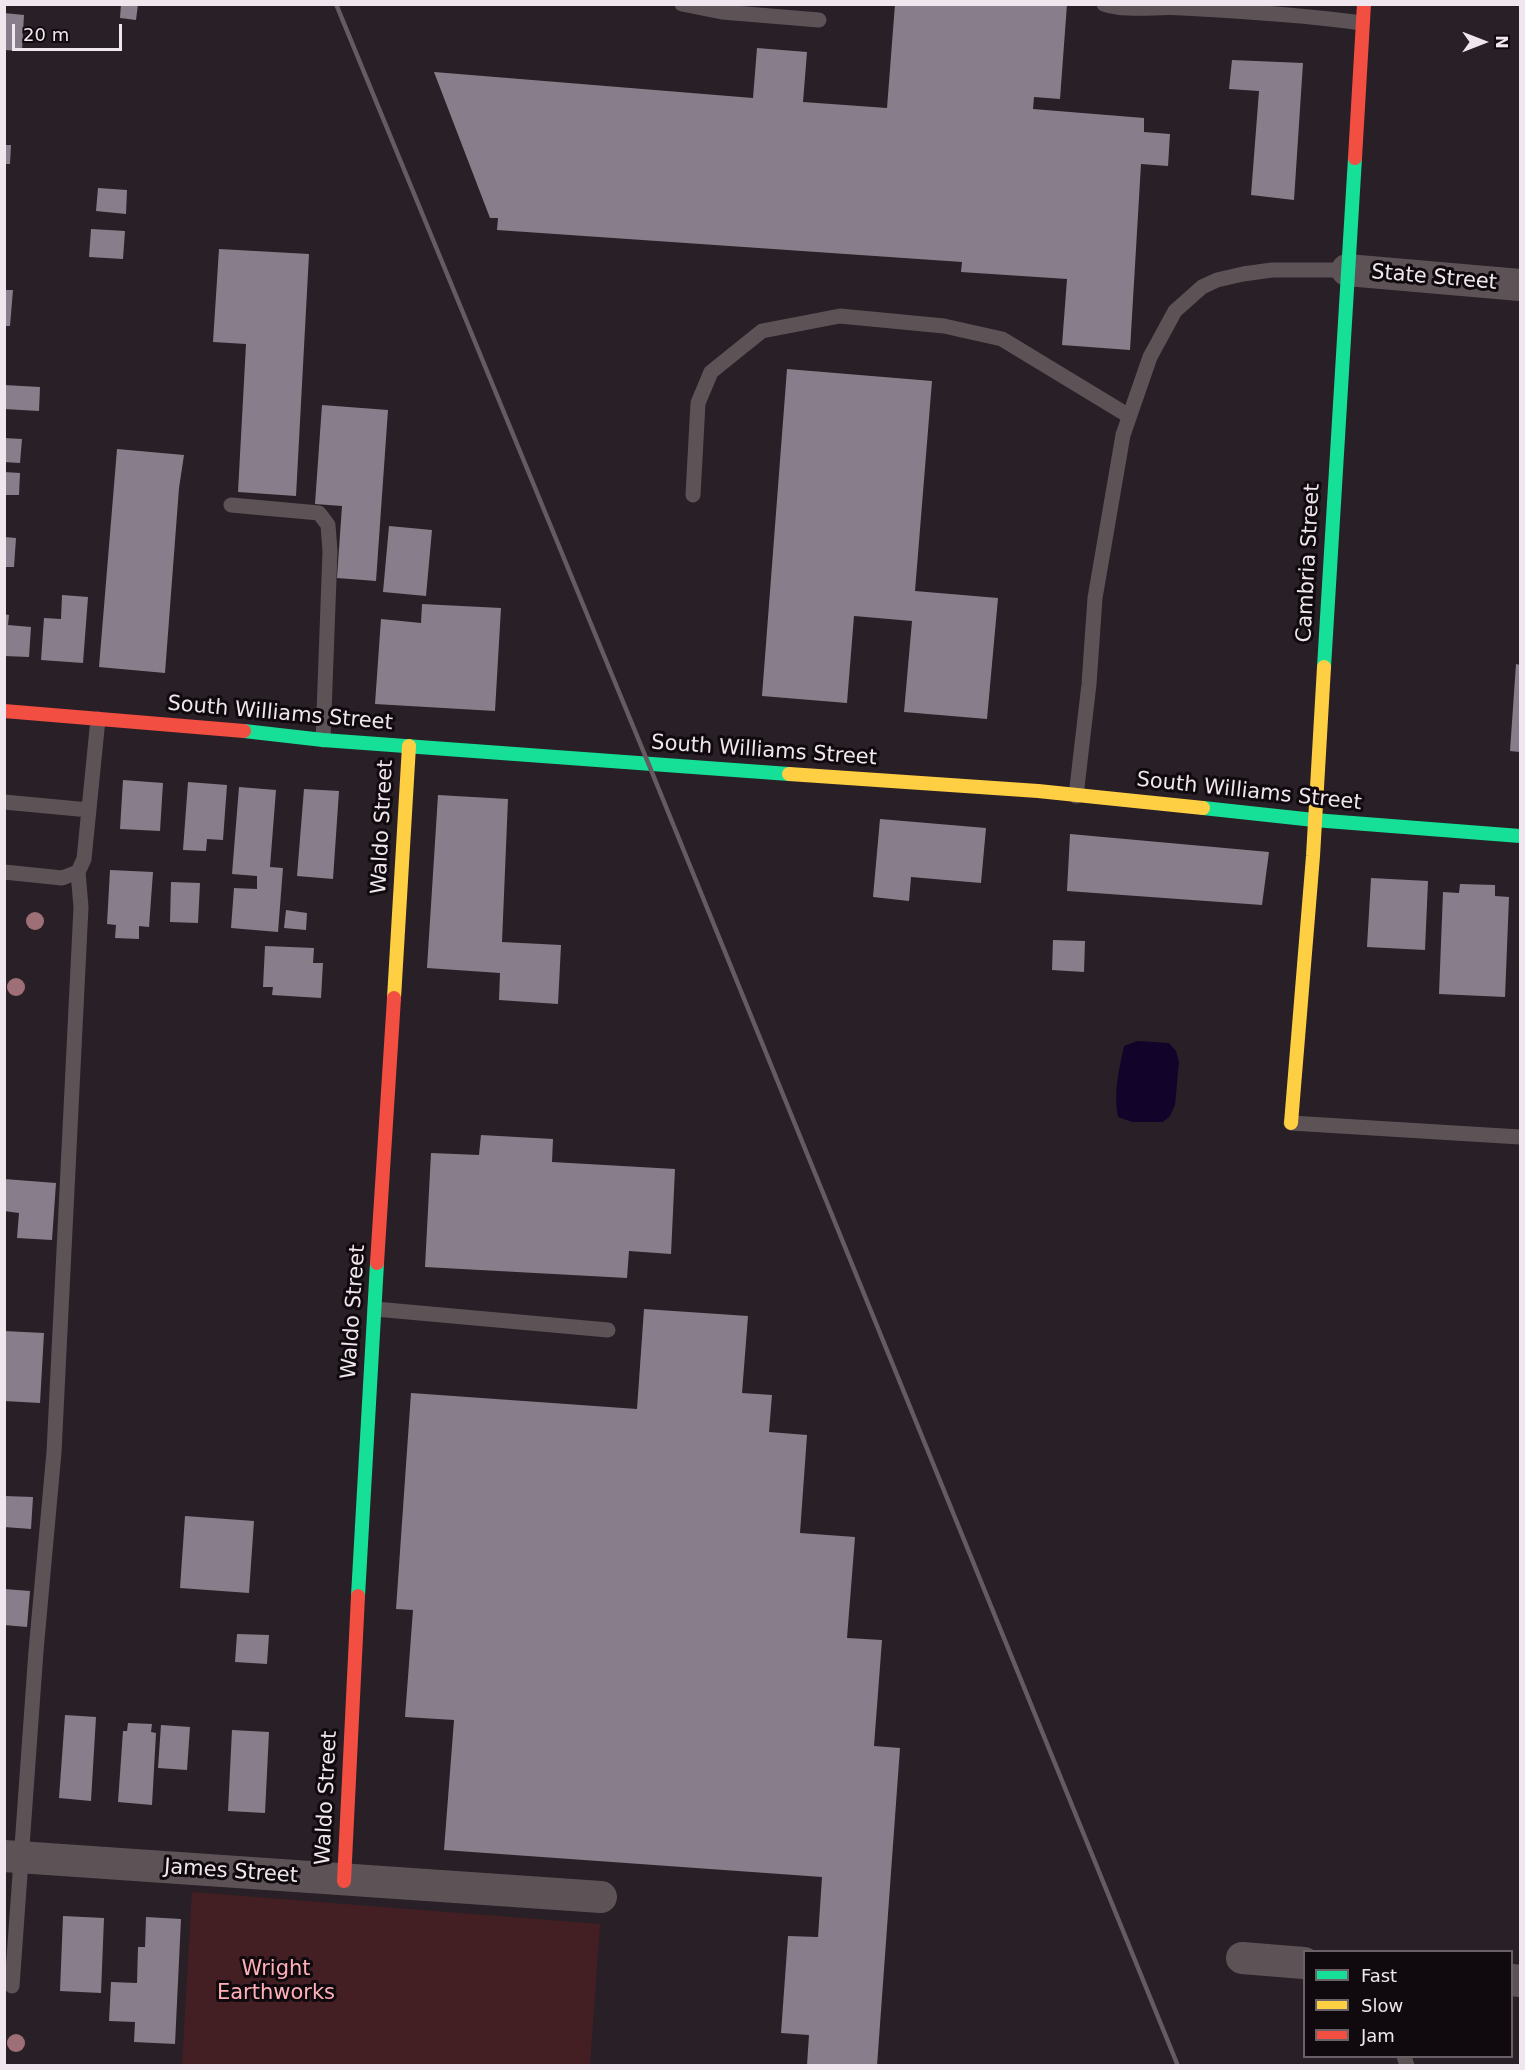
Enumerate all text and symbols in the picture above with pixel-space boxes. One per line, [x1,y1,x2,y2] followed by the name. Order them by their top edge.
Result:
[15,12,124,50] scale bar
[1453,12,1513,72] north arrow
[23,24,69,45] text: 20 m
[1492,35,1511,49] text: N
[1370,260,1498,296] street label: State Street
[1292,483,1326,643] street label: Cambria Street
[166,692,394,736] street label: South Williams Street
[650,731,878,771] street label: South Williams Street
[367,759,399,895] street label: Waldo Street
[1135,768,1363,816] street label: South Williams Street
[337,1244,371,1380] street label: Waldo Street
[311,1730,343,1866] street label: Waldo Street
[163,1855,299,1889] street label: James Street
[1303,1950,1513,2058] legend
[217,1957,335,2007] park label: Wright Earthworks
[1361,1965,1397,1986] text: Fast
[1361,1995,1403,2016] text: Slow
[1361,2025,1395,2046] text: Jam

